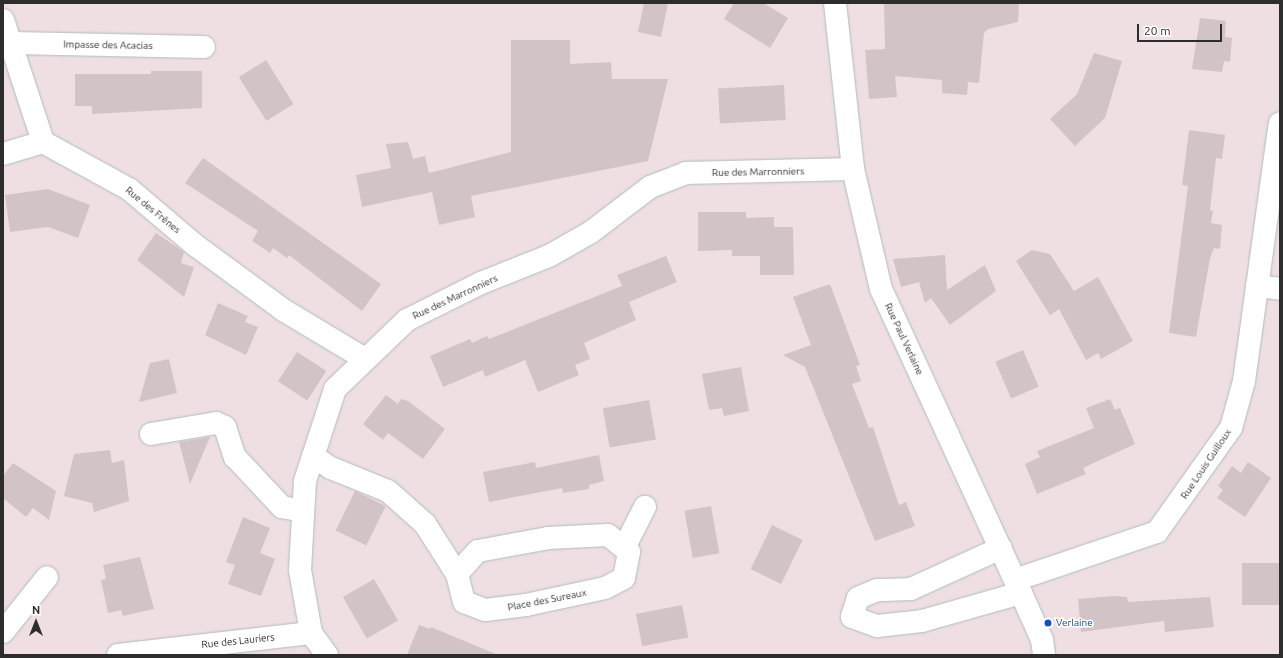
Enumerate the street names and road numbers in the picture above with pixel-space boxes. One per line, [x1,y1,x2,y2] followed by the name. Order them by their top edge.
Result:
[63,38,153,52] street label: Impasse des Acacias
[712,165,804,179] street label: Rue des Marronniers
[123,184,183,236] street label: Rue des Frênes
[411,272,499,322] street label: Rue des Marronniers
[882,301,926,377] street label: Rue Paul Verlaine
[1178,427,1234,501] street label: Rue Louis Guilloux
[506,586,588,614] street label: Place des Sureaux
[201,631,275,651] street label: Rue des Lauriers

